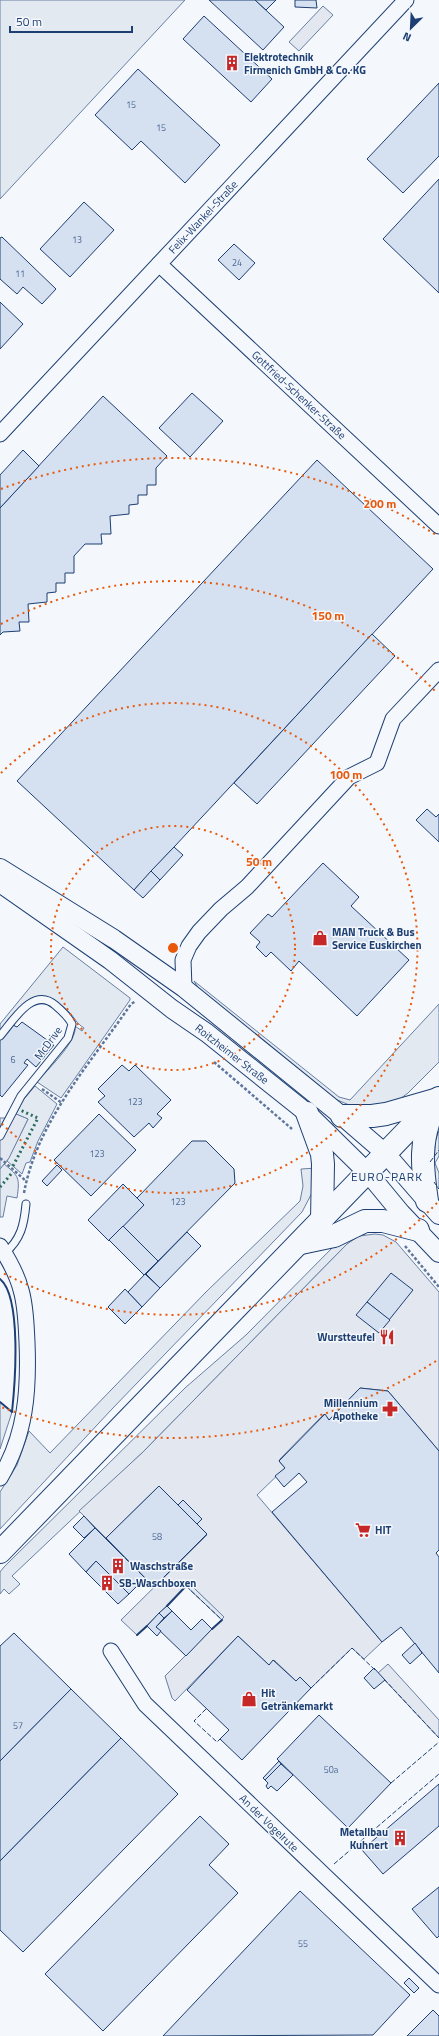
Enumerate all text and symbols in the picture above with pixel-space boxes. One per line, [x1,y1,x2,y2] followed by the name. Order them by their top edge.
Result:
[10,8,132,34] scale bar
[391,8,431,48] north arrow
[16,12,42,31] text: 50 m
[400,28,414,46] text: N
[244,49,366,78] place label: Elektrotechnik Firmenich GmbH & Co. KG
[223,54,241,72] building icon: Elektrotechnik Firmenich GmbH & Co. KG
[126,98,136,111] house number: 15
[156,121,166,134] house number: 15
[165,176,242,257] street label: Felix-Wankel-Straße
[72,233,82,246] house number: 13
[232,256,242,269] house number: 24
[15,267,25,280] house number: 11
[248,347,350,443] street label: Gottfried-Schenker-Straße
[364,494,396,513] text: 200 m
[312,606,344,625] text: 150 m
[330,765,362,784] text: 100 m
[246,852,272,871] text: 50 m
[332,924,422,953] place label: MAN Truck & Bus Service Euskirchen
[311,929,329,947] shop icon: MAN Truck & Bus Service Euskirchen
[166,941,180,955] centre of rings
[192,1020,273,1088] street label: Roitzheimer Straße
[30,1023,66,1063] street label: McDrive
[10,1053,16,1066] house number: 6
[127,1095,143,1108] house number: 123
[89,1147,105,1160] house number: 123
[351,1167,423,1186] district label: EURO-PARK
[170,1195,186,1208] house number: 123
[378,1328,396,1346] restaurant icon: Wurstteufel
[317,1329,375,1345] place label: Wurstteufel
[324,1395,378,1424] place label: Millennium Apotheke
[381,1400,399,1418] pharmacy icon: Millennium Apotheke
[354,1521,372,1539] supermarket icon: HIT
[375,1522,392,1538] place label: HIT
[152,1530,162,1543] house number: 58
[109,1557,127,1575] building icon: Waschstraße
[130,1558,193,1574] place label: Waschstraße
[98,1574,116,1592] building icon: SB-Waschboxen
[119,1575,196,1591] place label: SB-Waschboxen
[261,1685,333,1714] place label: Hit Getränkemarkt
[240,1690,258,1708] shop icon: Hit Getränkemarkt
[13,1719,23,1732] house number: 57
[324,1763,339,1776] house number: 50a
[236,1790,303,1856] street label: An der Vogelrute
[340,1824,388,1853] place label: Metallbau Kuhnert
[391,1829,409,1847] building icon: Metallbau Kuhnert
[298,1937,308,1950] house number: 55

